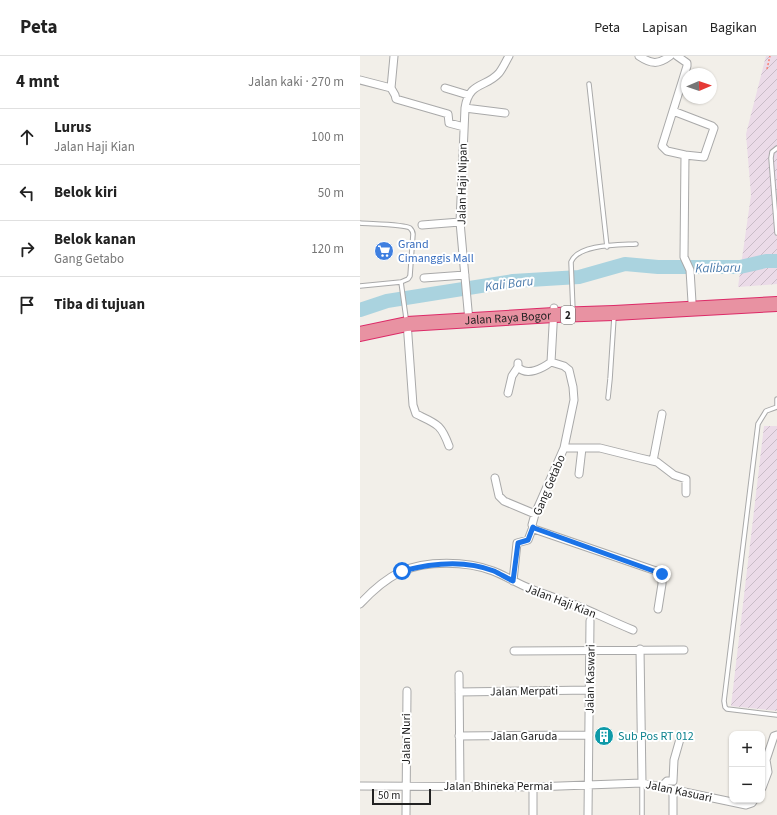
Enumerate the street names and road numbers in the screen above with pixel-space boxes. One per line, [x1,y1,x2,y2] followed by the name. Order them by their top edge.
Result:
[453,143,472,225] street label: Jalan Haji Nipan
[561,306,575,324] road number: 2
[464,307,552,329] street label: Jalan Raya Bogor
[529,452,570,518] street label: Gang Getabo
[523,580,599,623] street label: Jalan Haji Kian
[581,644,600,714] street label: Jalan Kaswari
[490,682,558,701] street label: Jalan Merpati
[398,713,415,765] street label: Jalan Nuri
[491,728,557,745] street label: Jalan Garuda
[644,776,714,807] street label: Jalan Kasuari
[444,778,552,795] street label: Jalan Bhineka Permai

